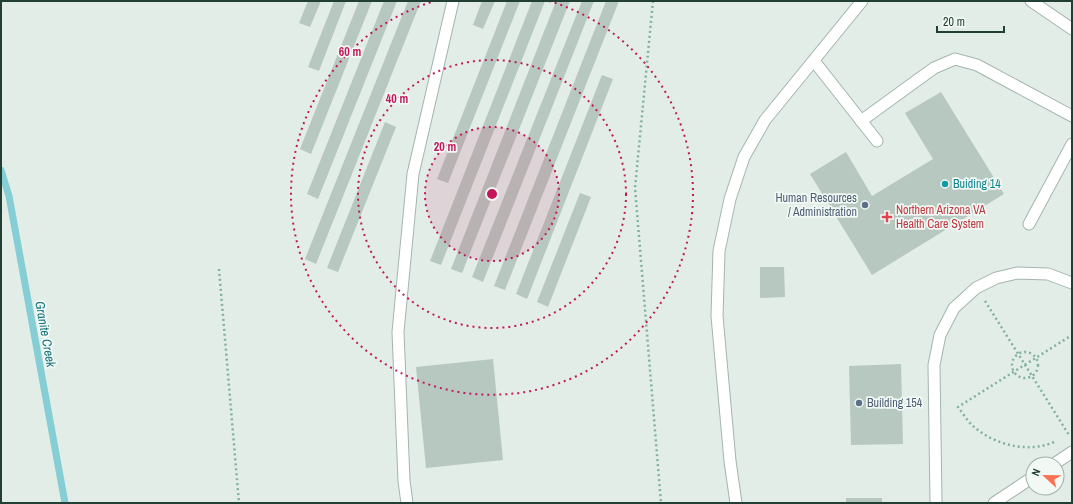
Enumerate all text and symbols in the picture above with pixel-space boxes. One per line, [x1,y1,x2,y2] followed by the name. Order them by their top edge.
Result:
[937,8,1004,34] scale bar
[943,14,965,30] text: 20 m
[339,44,361,60] text: 60 m
[386,91,408,107] text: 40 m
[434,139,456,155] text: 20 m
[953,176,1001,192] place label: Buiding 14
[940,179,950,189] marker: Buiding 14
[485,187,499,201] centre of rings
[776,190,857,220] place label: Human Resources / Administration
[860,200,870,210] marker: Human Resources / Administration
[896,202,986,232] place label: Northern Arizona VA Health Care System
[881,211,893,223] marker: Northern Arizona VA Health Care System
[31,300,60,369] water label: Granite Creek
[867,395,923,411] place label: Building 154
[854,398,864,408] marker: Building 154
[1025,456,1065,496] north arrow
[1028,467,1043,478] text: N

